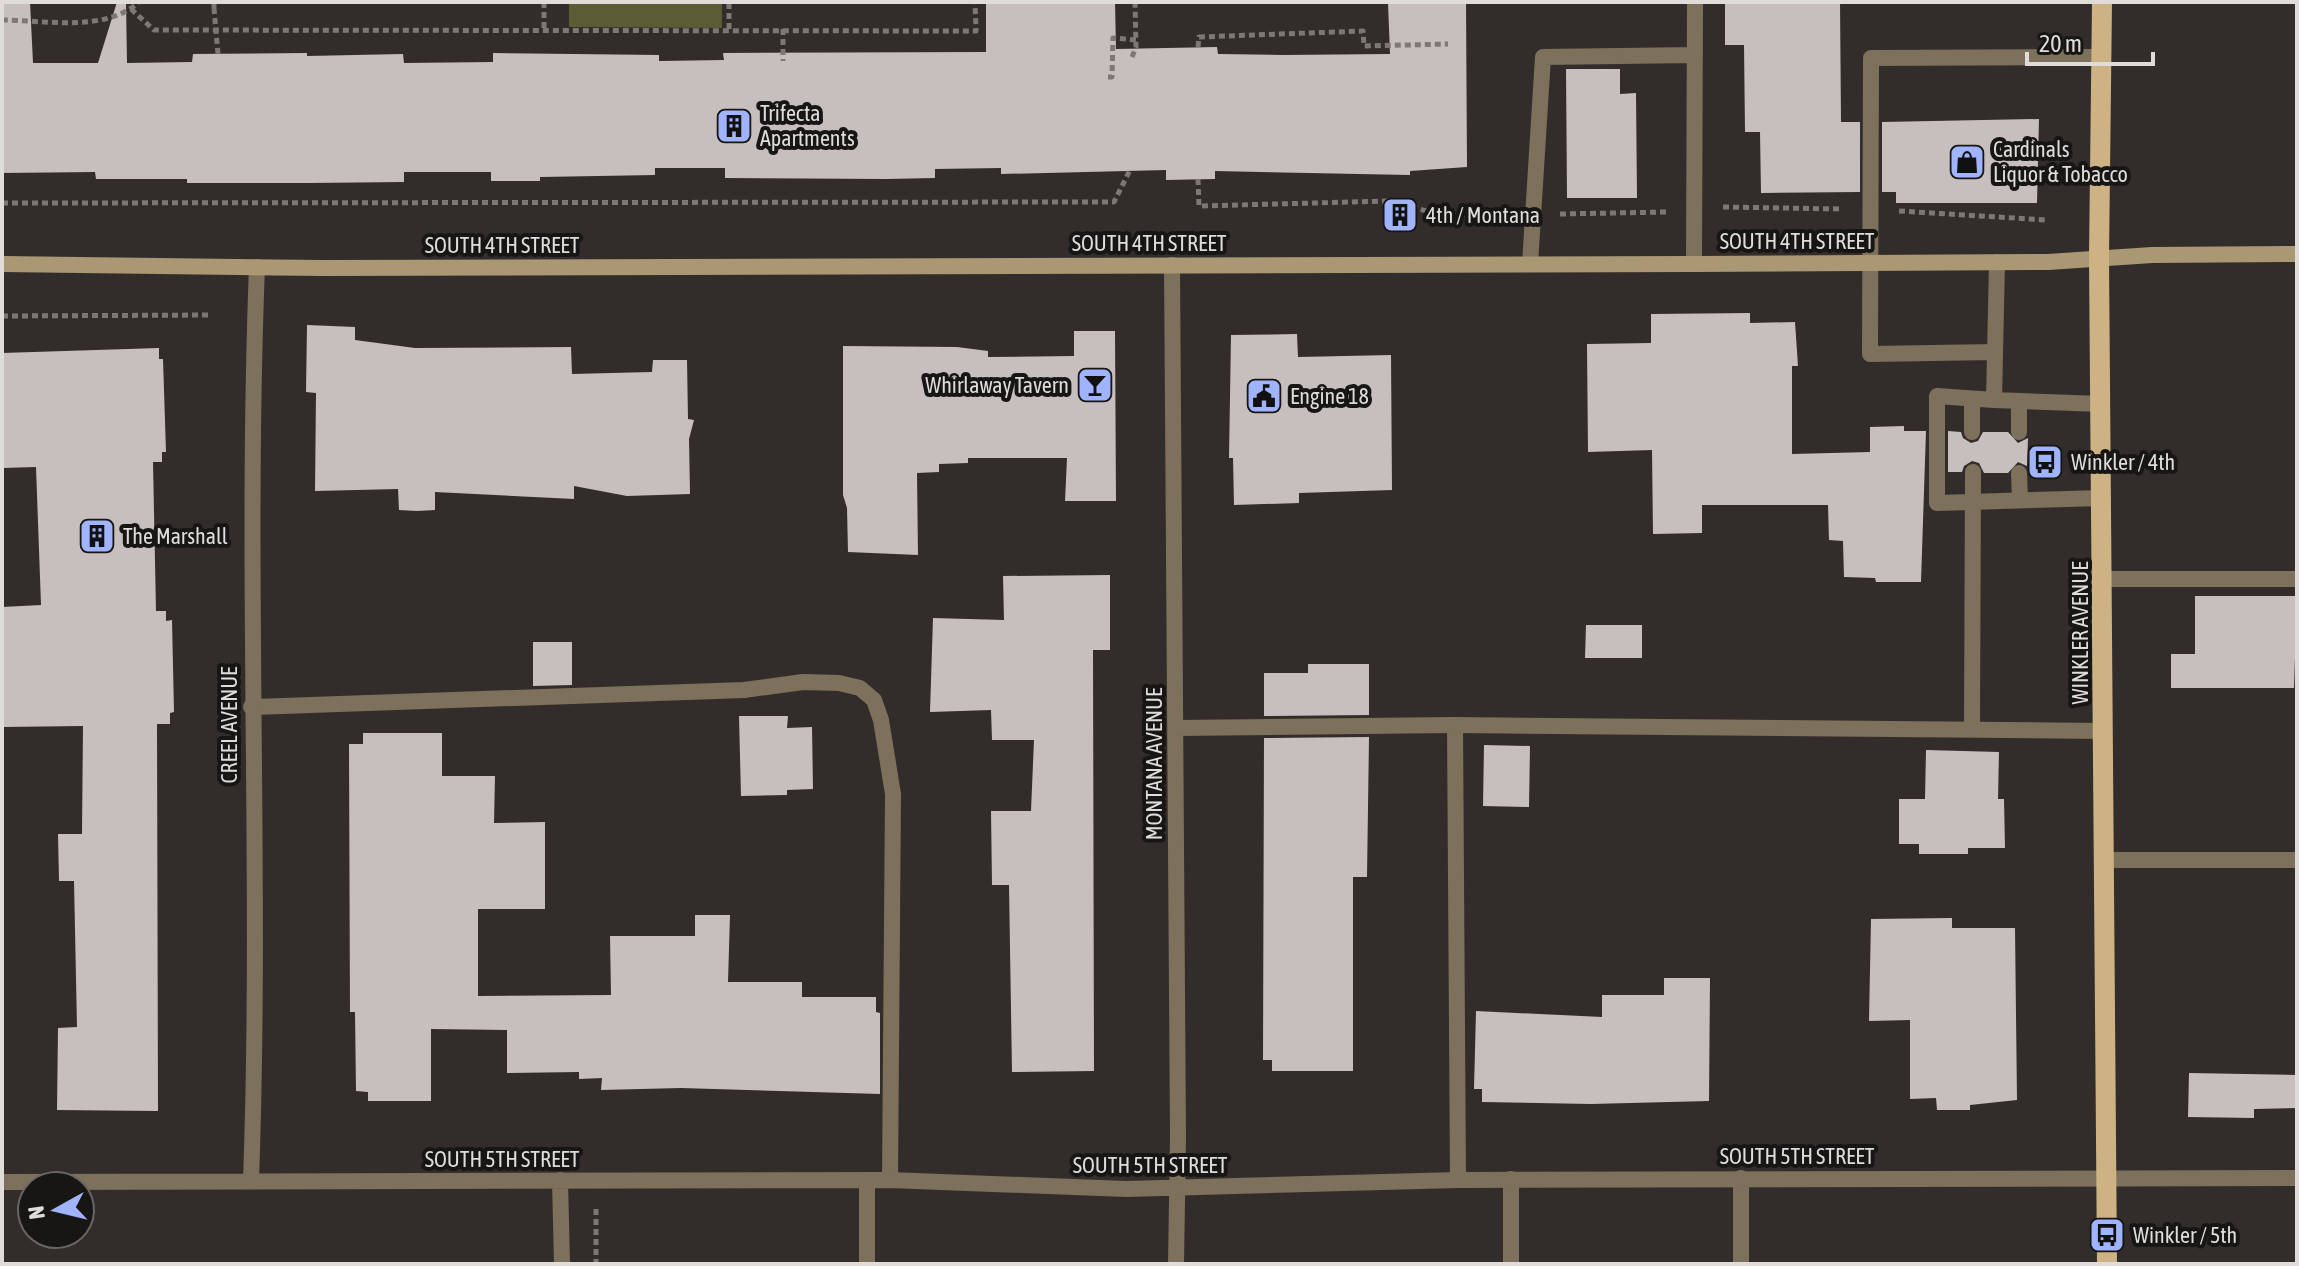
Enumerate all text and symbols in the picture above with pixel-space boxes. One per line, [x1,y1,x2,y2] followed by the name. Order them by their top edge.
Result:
[2027,16,2153,66] scale bar
[2039,30,2082,57] text: 20 m
[760,100,855,151] place label: Trifecta Apartments
[715,107,753,145] building icon: Trifecta Apartments
[1993,136,2128,187] place label: Cardinals Liquor & Tobacco
[1948,143,1986,181] shop icon: Cardinals Liquor & Tobacco
[1381,196,1419,234] building icon: 4th / Montana
[1426,202,1540,228] place label: 4th / Montana
[1720,228,1875,254] street label: SOUTH 4TH STREET
[1072,230,1227,256] street label: SOUTH 4TH STREET
[425,232,580,258] street label: SOUTH 4TH STREET
[1076,366,1114,404] bar icon: Whirlaway Tavern
[925,372,1069,398] place label: Whirlaway Tavern
[1245,377,1283,415] public building icon: Engine 18
[1290,383,1369,409] place label: Engine 18
[2026,443,2064,481] bus stop icon: Winkler / 4th
[2071,449,2175,475] place label: Winkler / 4th
[78,517,116,555] building icon: The Marshall
[123,523,228,549] place label: The Marshall
[2067,561,2093,705] street label: WINKLER AVENUE
[216,666,242,784] street label: CREEL AVENUE
[1141,687,1167,840] street label: MONTANA AVENUE
[1720,1143,1875,1169] street label: SOUTH 5TH STREET
[425,1146,580,1172] street label: SOUTH 5TH STREET
[1073,1152,1228,1178] street label: SOUTH 5TH STREET
[16,1170,96,1250] north arrow
[22,1205,50,1221] text: N
[2088,1216,2126,1254] bus stop icon: Winkler / 5th
[2133,1222,2237,1248] place label: Winkler / 5th

